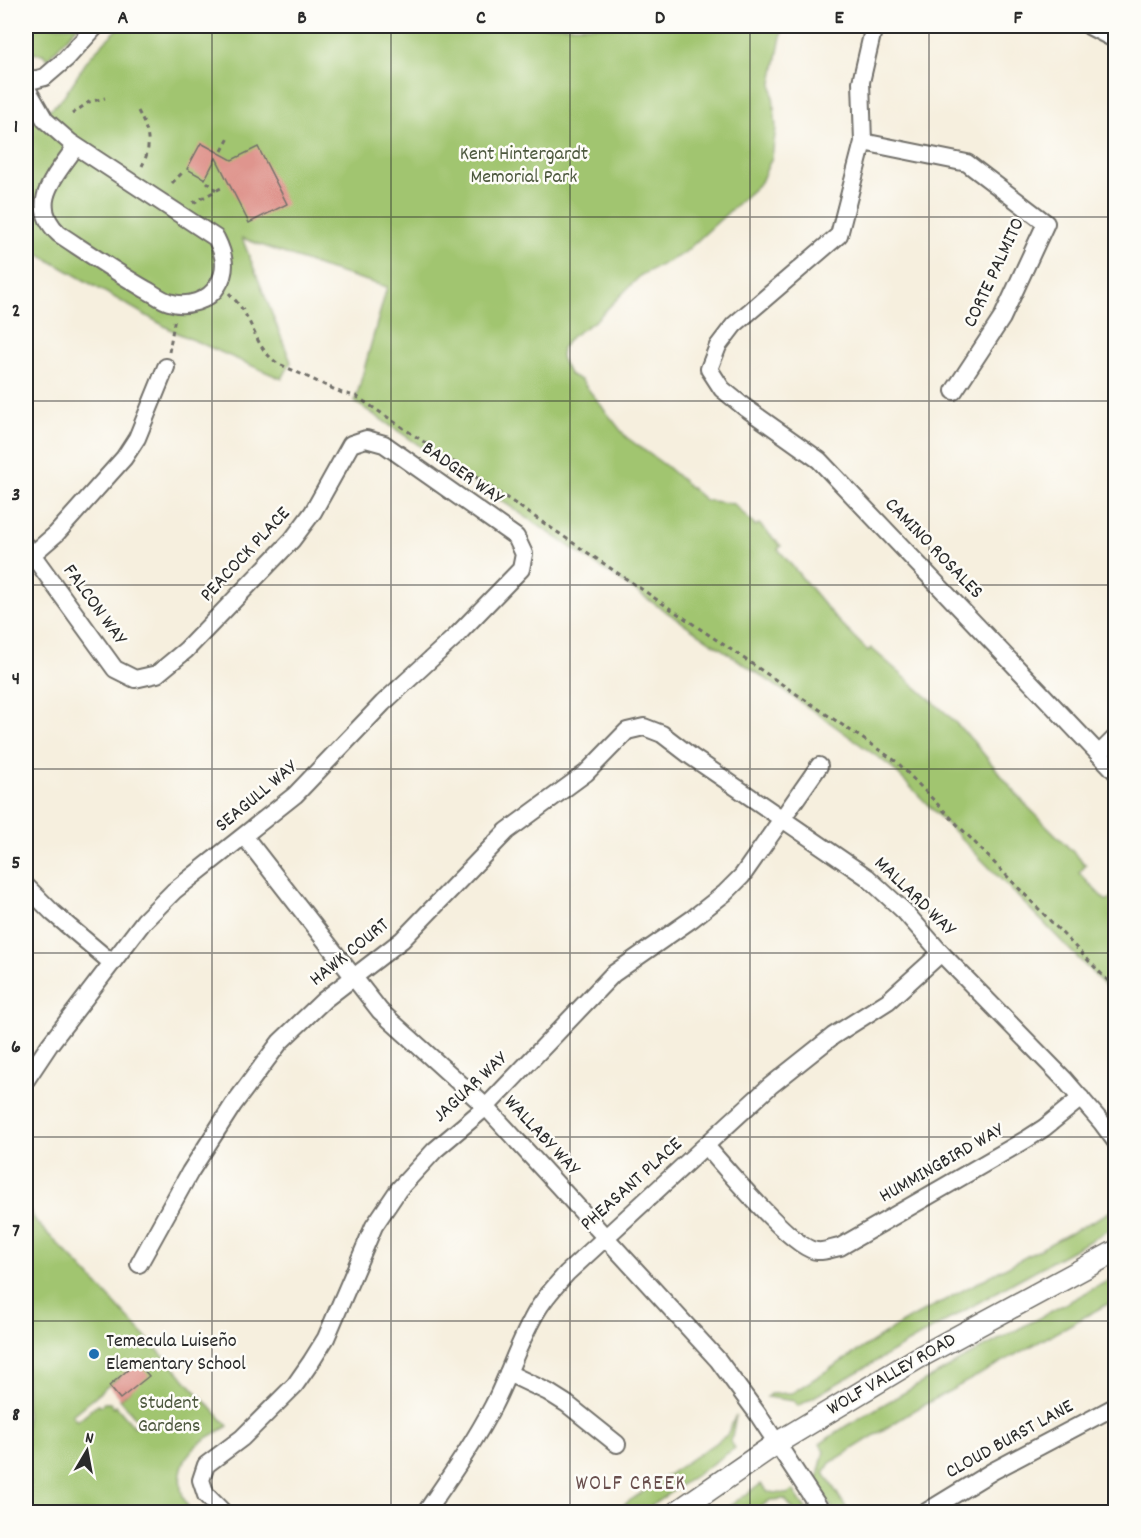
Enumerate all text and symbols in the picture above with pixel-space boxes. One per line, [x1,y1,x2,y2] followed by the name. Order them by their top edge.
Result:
[118,5,129,33] text: A
[297,5,307,33] text: B
[476,5,486,33] text: C
[655,5,666,33] text: D
[834,5,844,33] text: E
[1014,5,1024,33] text: F
[14,114,18,142] text: 1
[460,141,588,192] park label: Kent Hintergardt Memorial Park
[957,213,1033,333] street label: CORTE PALMITO
[12,298,20,326] text: 2
[415,436,509,513] street label: BADGER WAY
[12,482,20,510] text: 3
[877,492,989,606] street label: CAMINO ROSALES
[194,501,298,609] street label: PEACOCK PLACE
[55,559,133,652] street label: FALCON WAY
[12,666,20,694] text: 4
[210,754,305,840] street label: SEAGULL WAY
[11,850,21,878] text: 5
[867,851,962,944] street label: MALLARD WAY
[304,912,396,994] street label: HAWK COURT
[11,1034,21,1062] text: 6
[427,1046,515,1130] street label: JAGUAR WAY
[496,1090,586,1183] street label: WALLABY WAY
[875,1117,1010,1211] street label: HUMMINGBIRD WAY
[575,1132,689,1238] street label: PHEASANT PLACE
[12,1218,20,1246] text: 7
[822,1327,962,1423] street label: WOLF VALLEY ROAD
[106,1328,246,1379] place label: Temecula Luiseño Elementary School
[87,1347,101,1361] marker: Temecula Luiseño Elementary School
[138,1390,200,1441] park label: Student Gardens
[941,1393,1079,1487] street label: CLOUD BURST LANE
[12,1402,20,1430] text: 8
[57,1421,117,1481] north arrow
[83,1427,95,1451] text: N
[575,1470,687,1500] district label: WOLF CREEK

